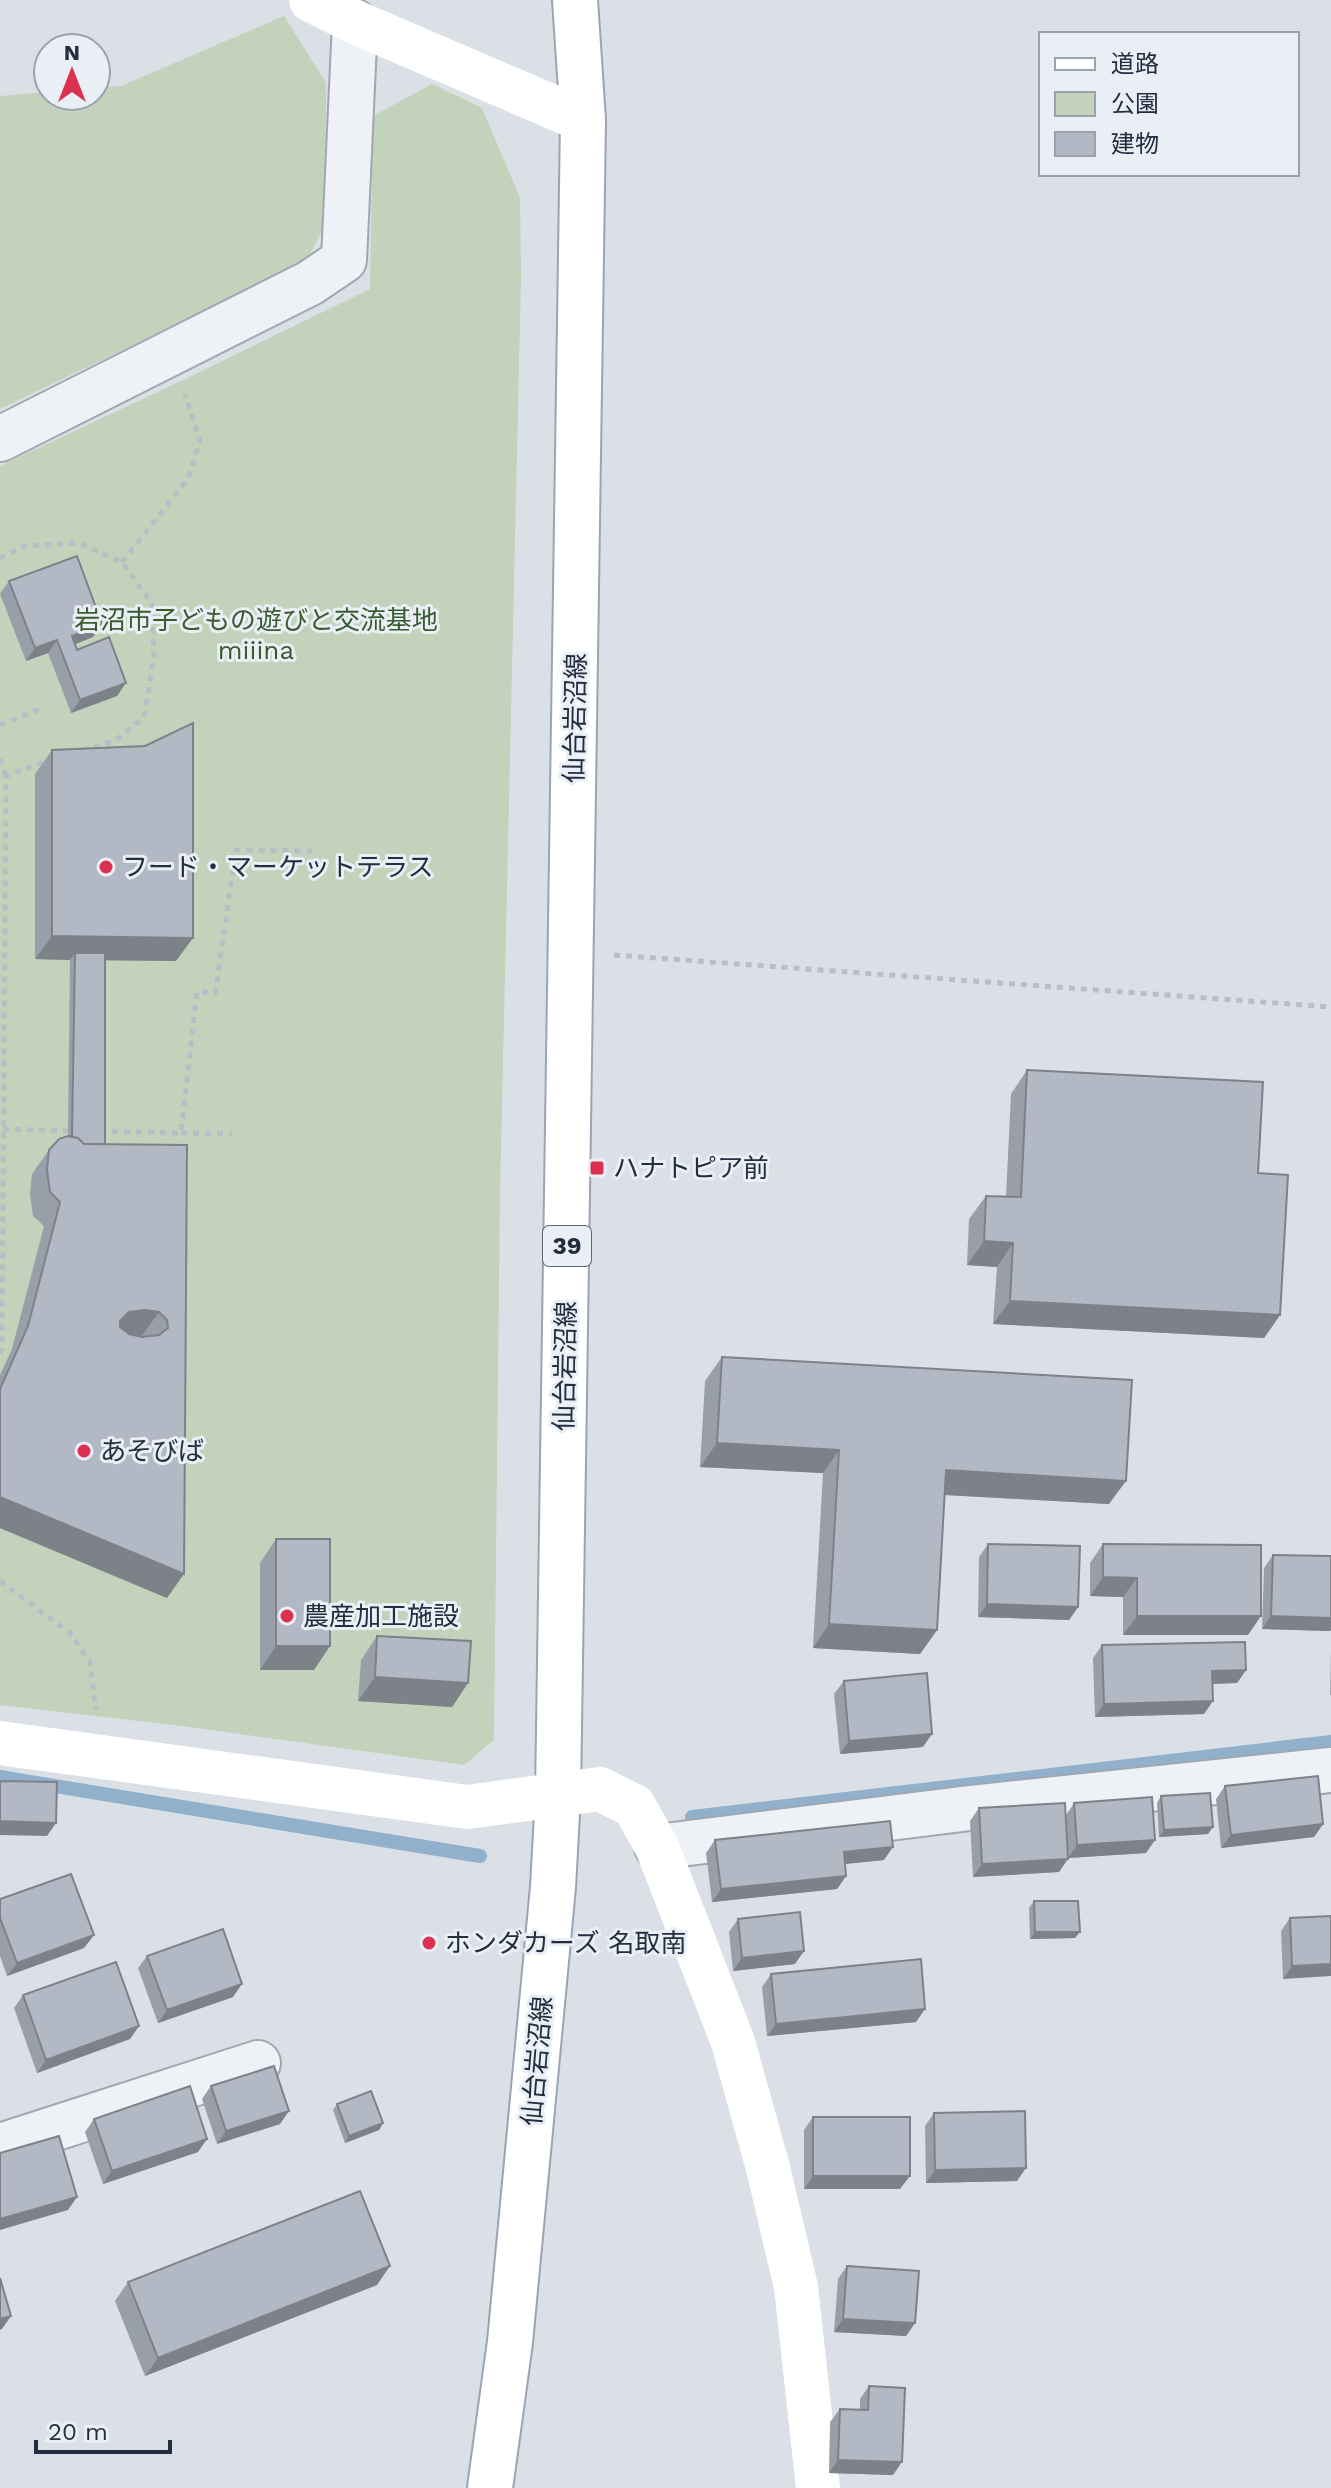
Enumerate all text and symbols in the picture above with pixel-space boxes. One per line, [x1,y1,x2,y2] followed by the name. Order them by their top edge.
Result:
[32,32,112,112] north arrow
[1039,32,1299,176] legend
[64,40,80,65] text: N
[1111,50,1159,78] text: 道路
[1111,90,1159,118] text: 公園
[1111,130,1159,158] text: 建物
[74,605,438,665] park label: 岩沼市子どもの遊びと交流基地 miiina
[559,653,591,783] street label: 仙台岩沼線
[122,852,433,882] place label: フード・マーケットテラス
[97,858,115,876] marker: フード・マーケットテラス
[613,1153,769,1183] place label: ハナトピア前
[588,1159,606,1177] marker: ハナトピア前
[543,1226,591,1266] road number: 39
[549,1301,581,1431] street label: 仙台岩沼線
[100,1436,204,1466] place label: あそびば
[75,1442,93,1460] marker: あそびば
[303,1601,459,1631] place label: 農産加工施設
[278,1607,296,1625] marker: 農産加工施設
[445,1928,687,1958] place label: ホンダカーズ 名取南
[420,1934,438,1952] marker: ホンダカーズ 名取南
[516,1995,558,2127] street label: 仙台岩沼線
[36,2404,170,2454] scale bar
[48,2418,108,2446] text: 20 m

